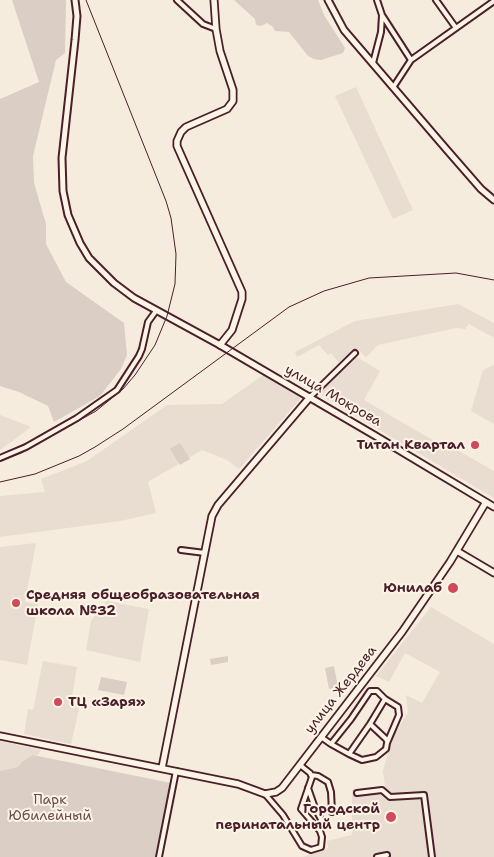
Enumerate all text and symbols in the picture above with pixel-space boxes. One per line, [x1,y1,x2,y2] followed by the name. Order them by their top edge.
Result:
[282,361,384,431] street label: улица Мокрова
[357,437,465,453] place label: Титан Квартал
[469,439,481,451] marker: Титан Квартал
[383,580,442,596] place label: Юнилаб
[446,581,460,595] marker: Юнилаб
[26,587,260,620] place label: Средняя общеобразовательная школа №32
[10,597,22,609] marker: Средняя общеобразовательная школа №32
[301,643,381,737] street label: улица Жердева
[68,694,146,710] place label: ТЦ «Заря»
[52,696,64,708] marker: ТЦ «Заря»
[8,792,92,824] park label: Парк Юбилейный
[215,801,380,834] place label: Городской перинатальный центр
[384,810,398,824] marker: Городской перинатальный центр

